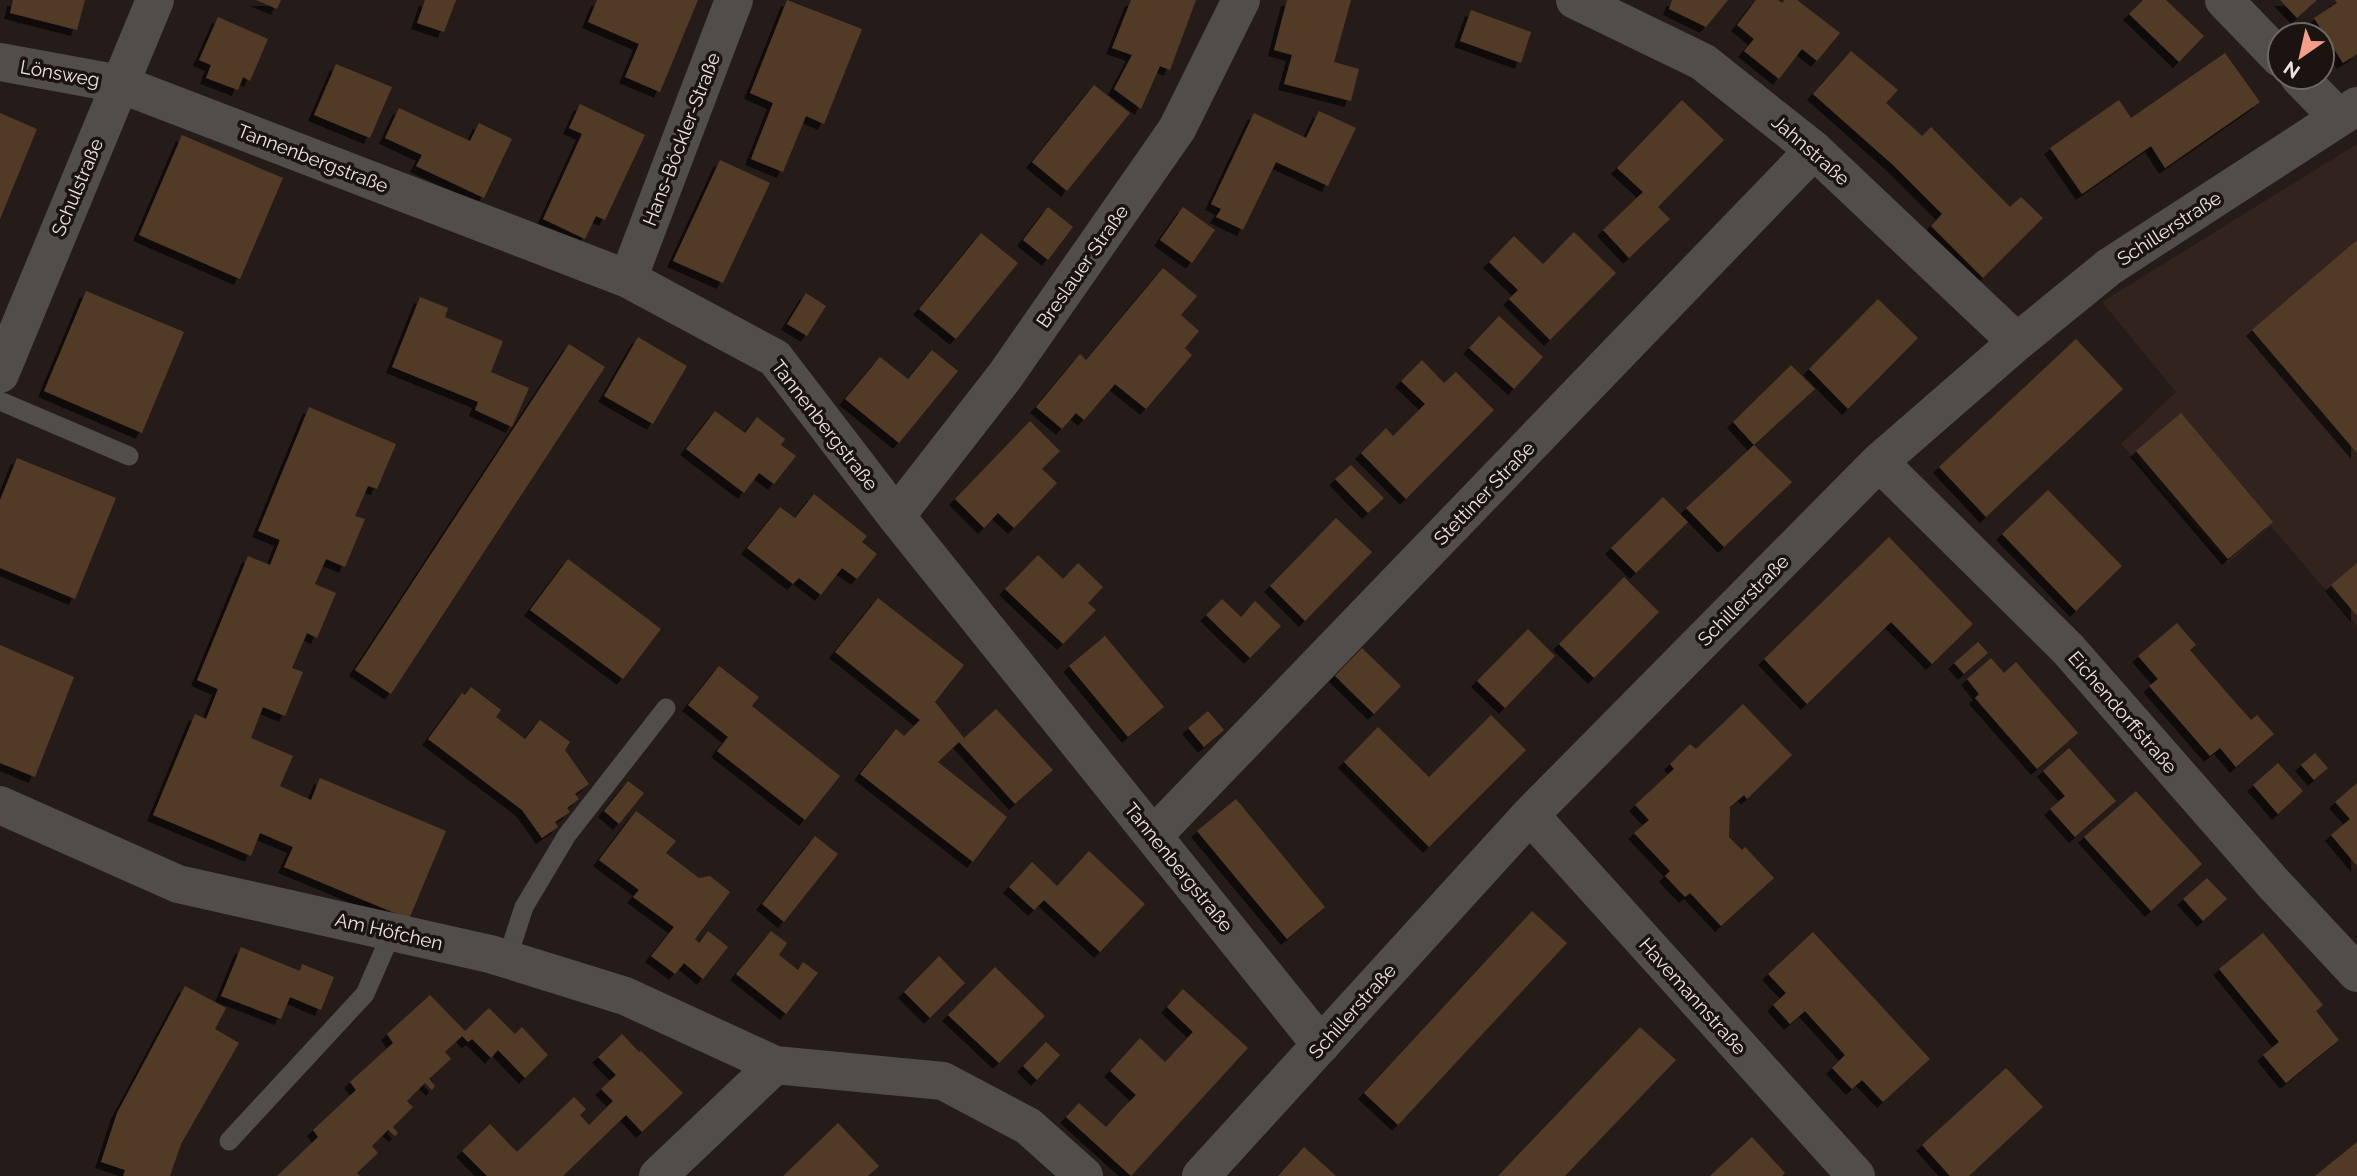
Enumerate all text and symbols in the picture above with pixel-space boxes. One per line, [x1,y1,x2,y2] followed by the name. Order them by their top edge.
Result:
[2266,21,2336,91] north arrow
[638,49,724,229] street label: Hans-Böckler-Straße
[19,55,101,91] street label: Lönsweg
[2279,57,2304,83] text: N
[1768,110,1854,190] street label: Jahnstraße
[235,119,391,197] street label: Tannenbergstraße
[47,135,107,239] street label: Schulstraße
[2113,186,2225,270] street label: Schillerstraße
[1031,200,1133,332] street label: Breslauer Straße
[767,355,883,495] street label: Tannenbergstraße
[1429,437,1539,549] street label: Stettiner Straße
[1693,550,1793,650] street label: Schillerstraße
[2064,646,2182,778] street label: Eichendorffstraße
[1120,798,1238,936] street label: Tannenbergstraße
[333,908,445,954] street label: Am Höfchen
[1635,933,1751,1059] street label: Havemannstraße
[1304,959,1400,1063] street label: Schillerstraße

